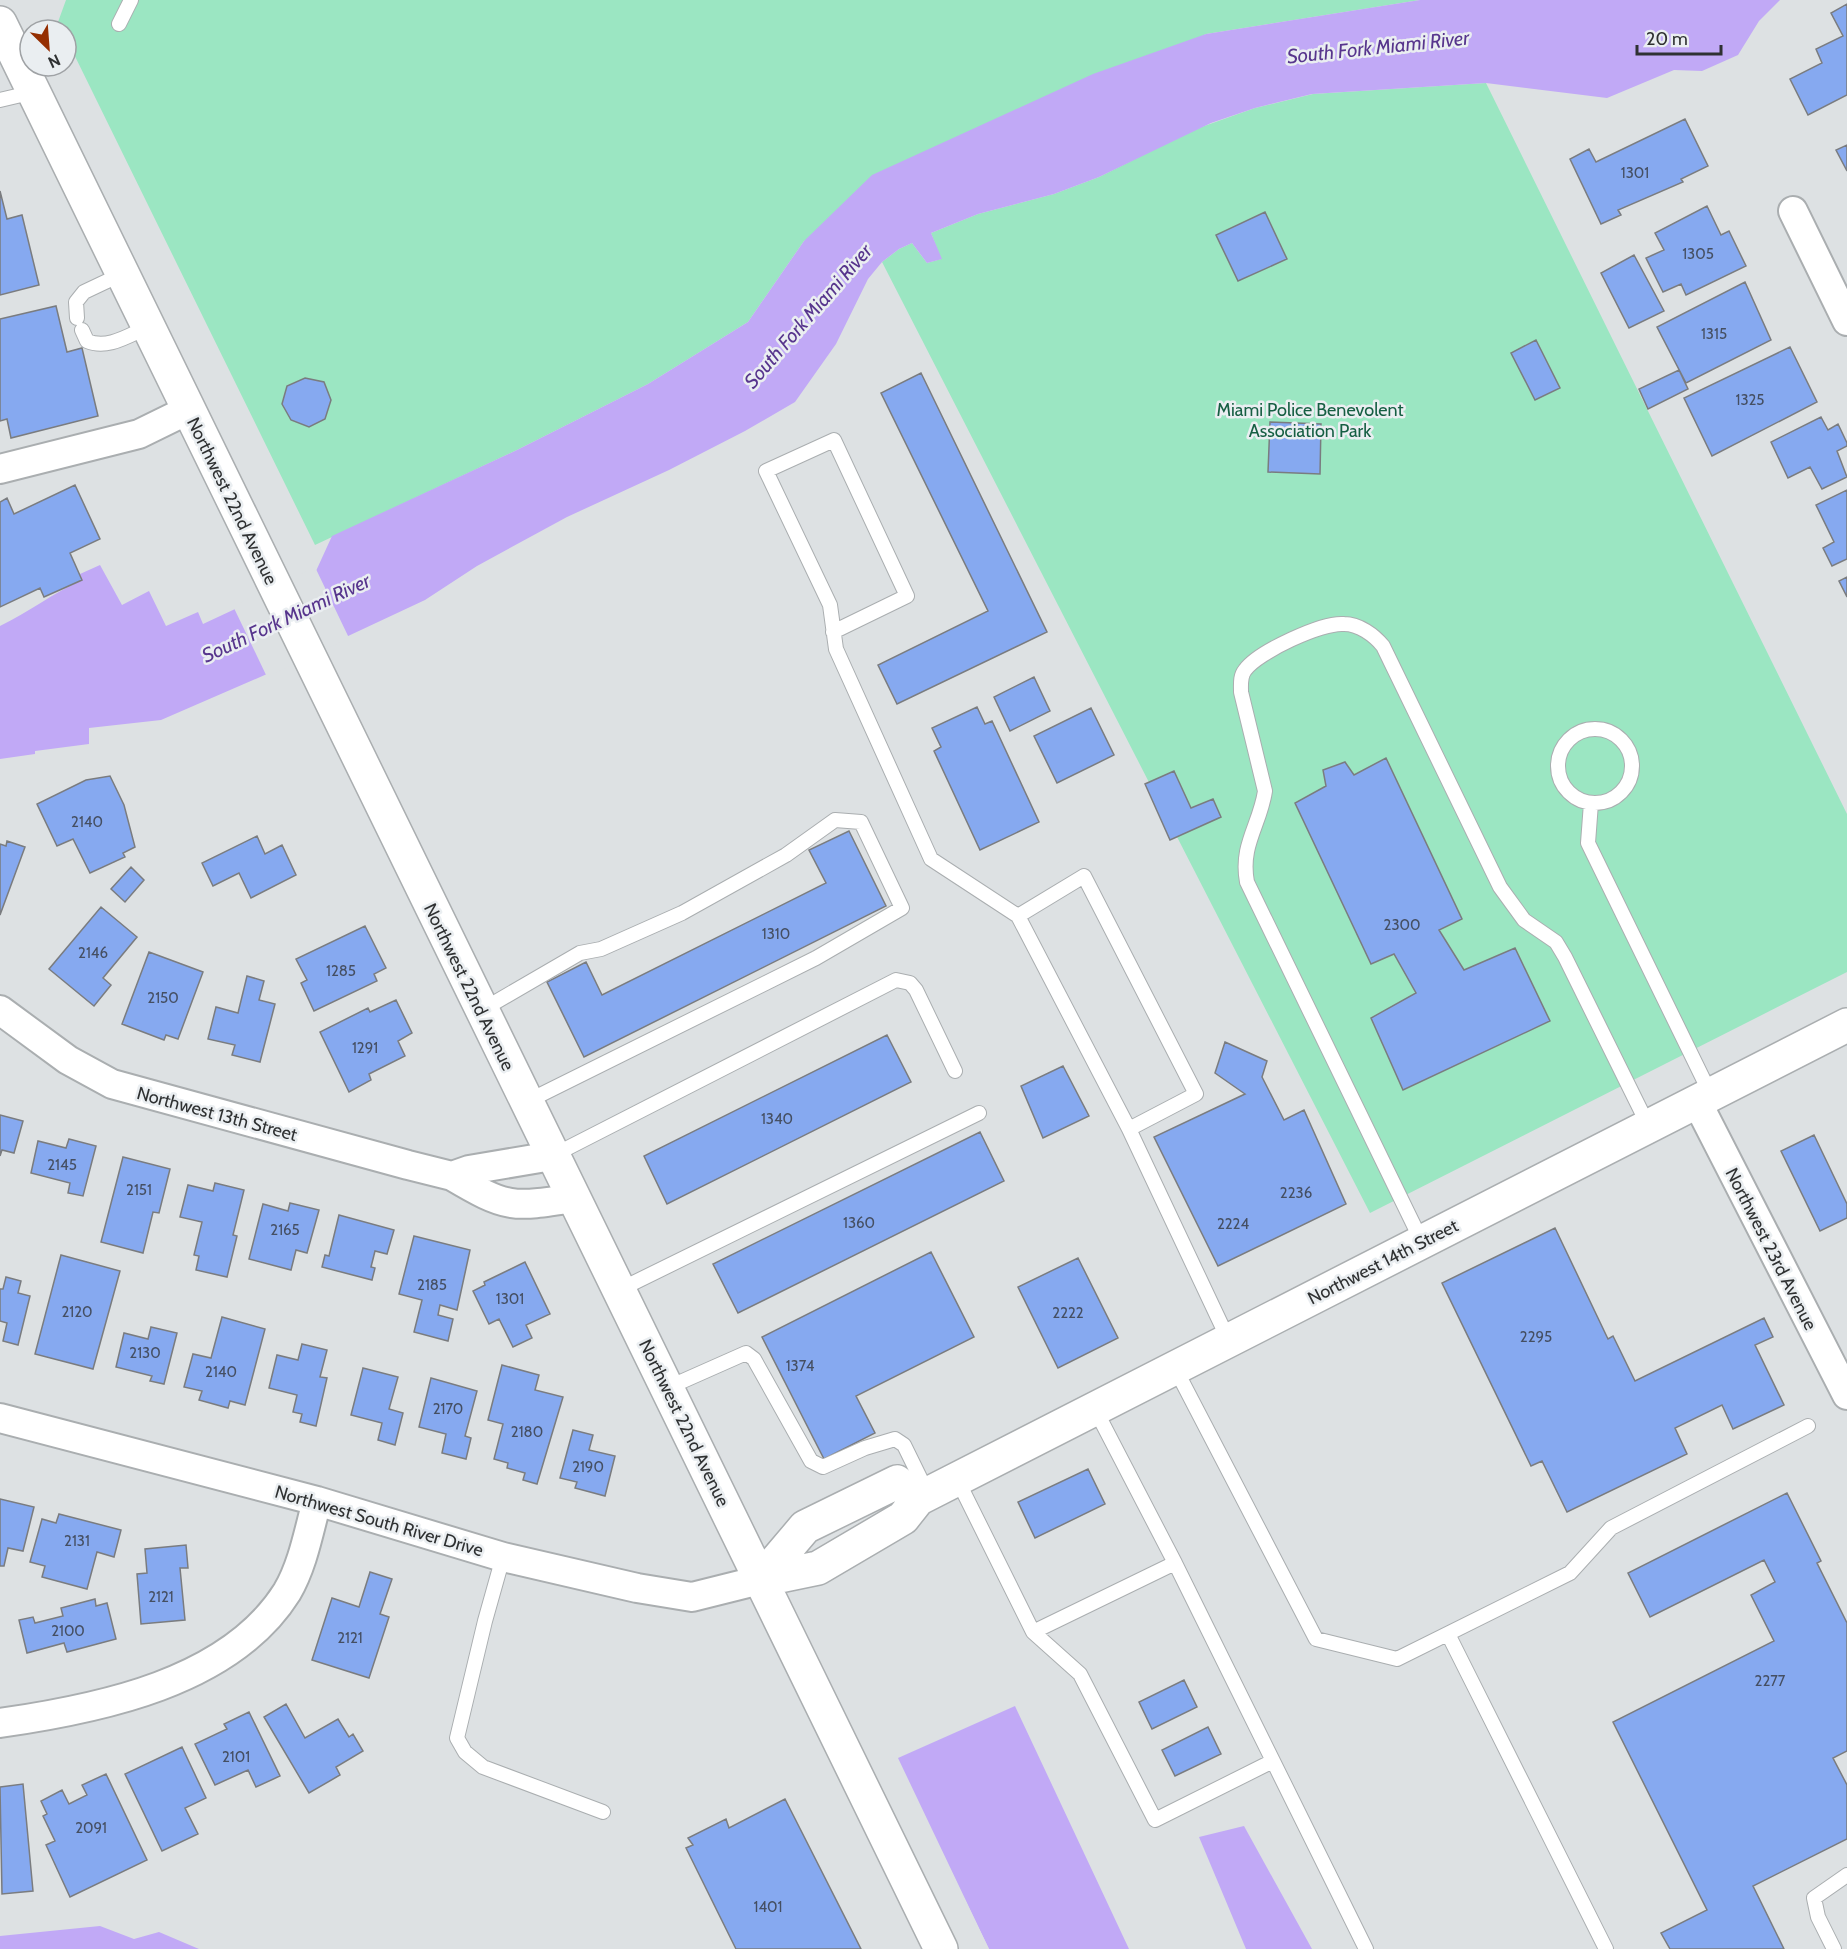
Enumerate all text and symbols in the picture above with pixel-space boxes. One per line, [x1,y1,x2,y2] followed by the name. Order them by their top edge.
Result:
[18,18,78,78] north arrow
[1637,18,1721,56] scale bar
[1286,25,1471,69] water label: South Fork Miami River
[1646,28,1688,50] text: 20 m
[45,50,63,72] text: N
[1621,164,1649,182] house number: 1301
[739,238,878,393] water label: South Fork Miami River
[1682,245,1714,263] house number: 1305
[1701,325,1727,343] house number: 1315
[1736,391,1764,409] house number: 1325
[1216,399,1404,442] park label: Miami Police Benevolent Association Park
[182,414,282,588] street label: Northwest 22nd Avenue
[198,568,375,668] water label: South Fork Miami River
[71,813,103,831] house number: 2140
[419,900,519,1074] street label: Northwest 22nd Avenue
[1384,916,1420,934] house number: 2300
[762,925,790,943] house number: 1310
[78,944,108,962] house number: 2146
[326,962,356,980] house number: 1285
[147,989,179,1007] house number: 2150
[352,1039,378,1057] house number: 1291
[134,1082,300,1146] street label: Northwest 13th Street
[761,1110,793,1128] house number: 1340
[47,1156,77,1174] house number: 2145
[1721,1164,1821,1334] street label: Northwest 23rd Avenue
[126,1181,152,1199] house number: 2151
[1280,1184,1312,1202] house number: 2236
[843,1214,875,1232] house number: 1360
[1217,1215,1249,1233] house number: 2224
[1304,1215,1462,1309] street label: Northwest 14th Street
[270,1221,300,1239] house number: 2165
[417,1276,447,1294] house number: 2185
[496,1290,524,1308] house number: 1301
[61,1303,93,1321] house number: 2120
[1052,1304,1084,1322] house number: 2222
[1520,1328,1552,1346] house number: 2295
[634,1336,734,1510] street label: Northwest 22nd Avenue
[129,1344,161,1362] house number: 2130
[786,1357,815,1375] house number: 1374
[205,1363,237,1381] house number: 2140
[433,1400,463,1418] house number: 2170
[511,1423,543,1441] house number: 2180
[572,1458,604,1476] house number: 2190
[272,1481,486,1561] street label: Northwest South River Drive
[64,1532,90,1550] house number: 2131
[148,1588,174,1606] house number: 2121
[51,1622,85,1640] house number: 2100
[337,1629,363,1647] house number: 2121
[1755,1672,1786,1690] house number: 2277
[222,1748,250,1766] house number: 2101
[75,1819,107,1837] house number: 2091
[754,1898,782,1916] house number: 1401

